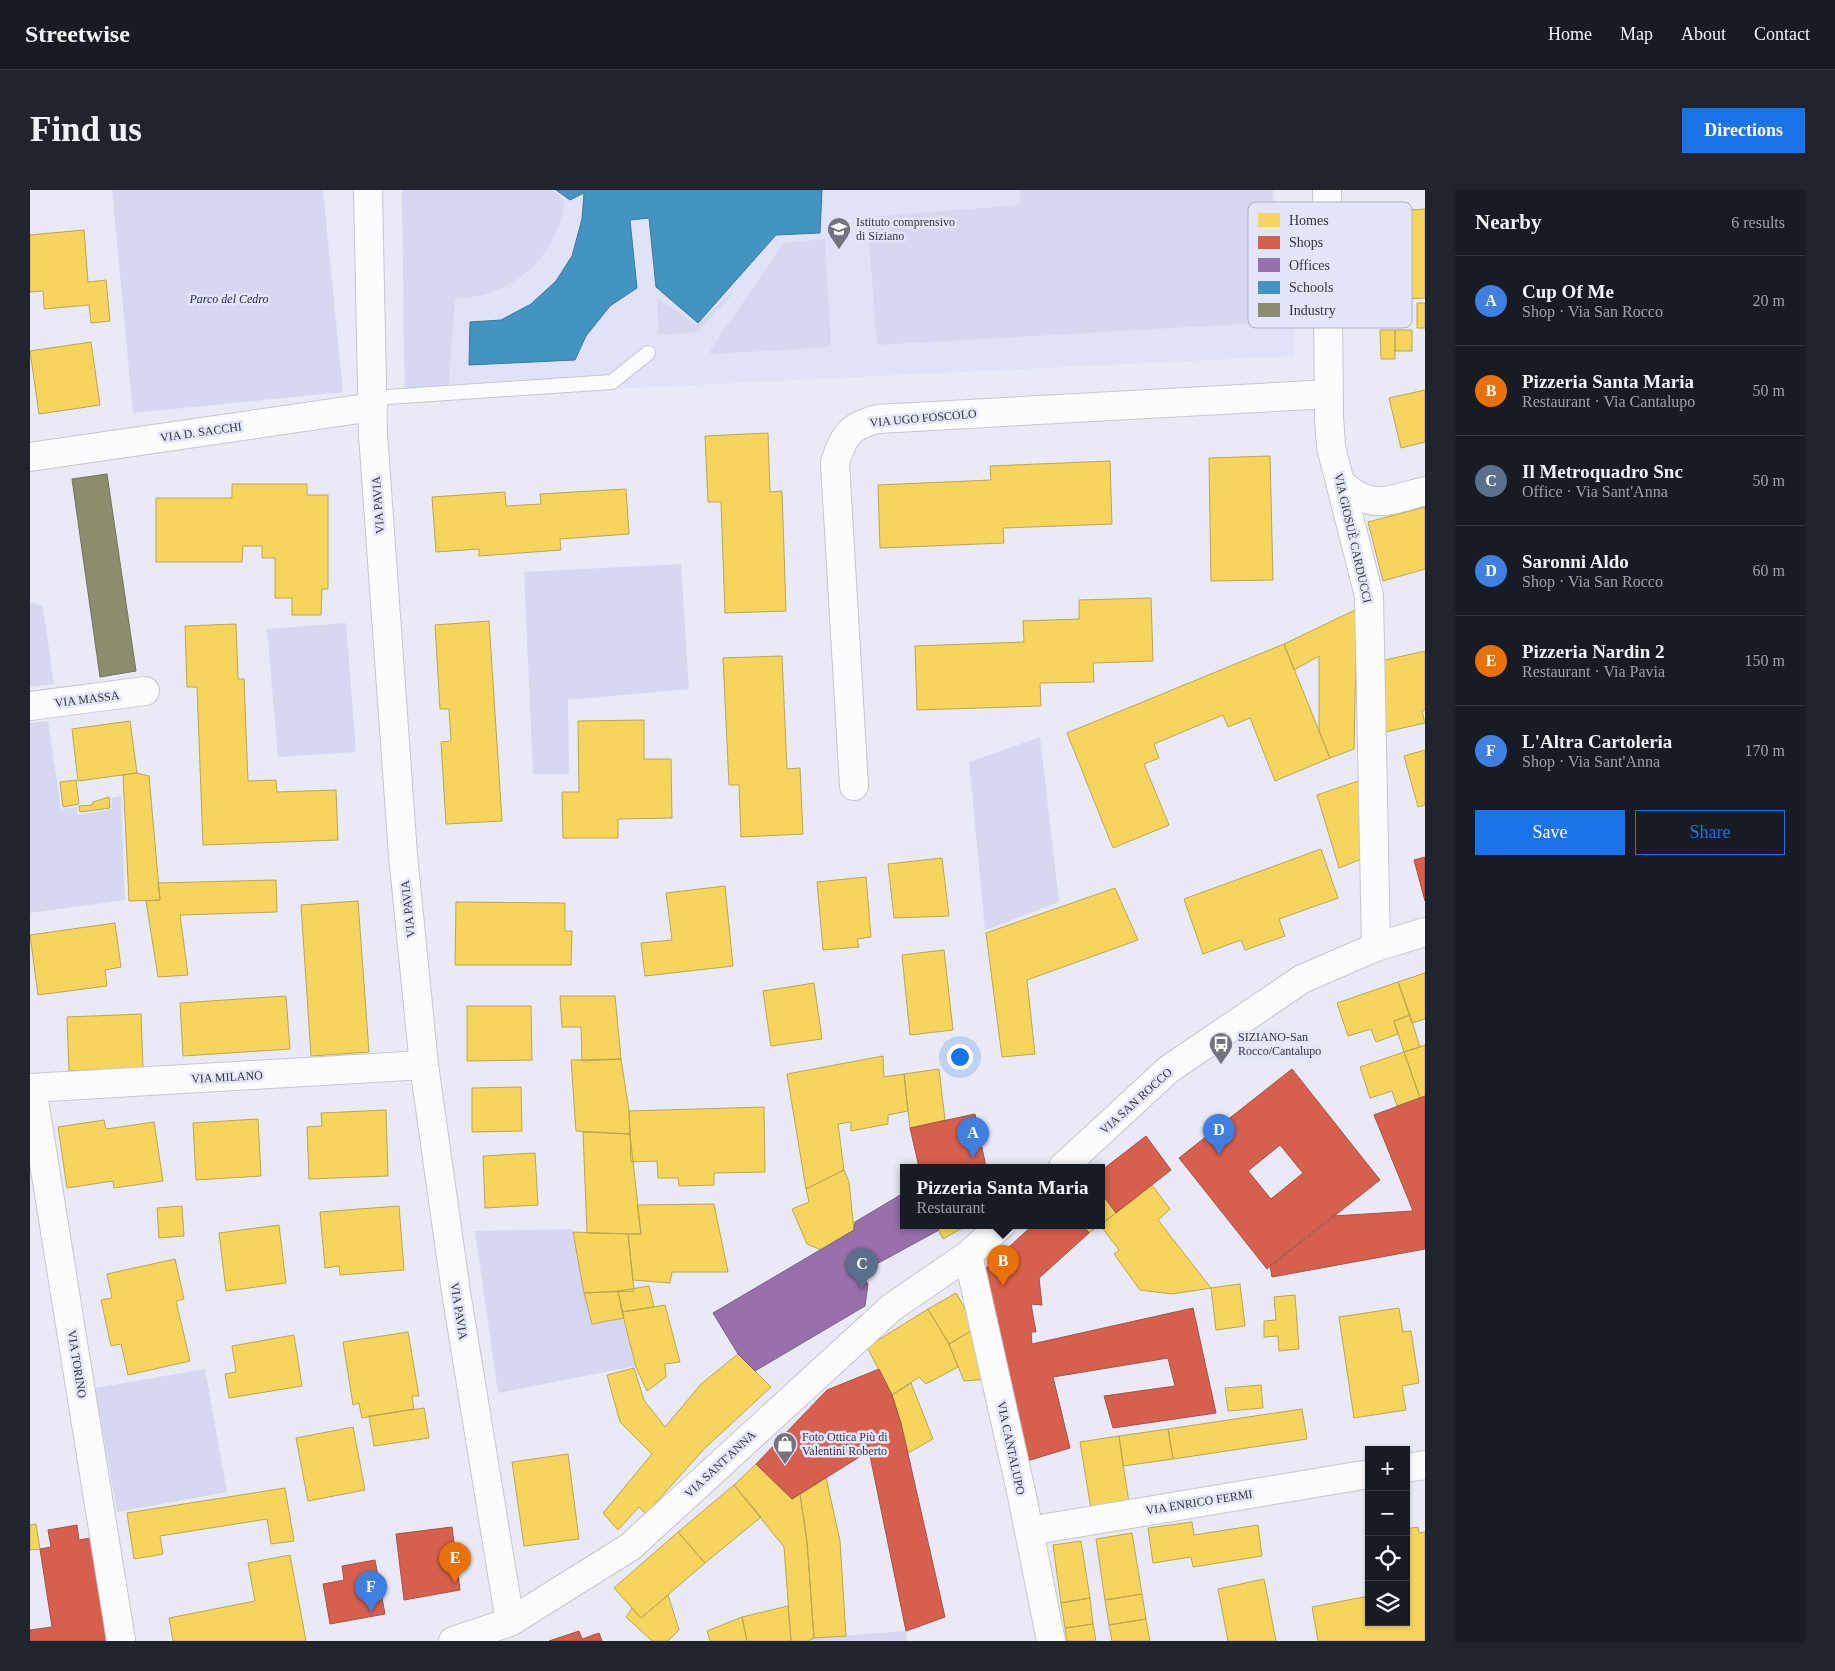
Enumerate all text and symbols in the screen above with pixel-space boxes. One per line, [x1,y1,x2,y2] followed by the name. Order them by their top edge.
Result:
[25,21,130,47] text: Streetwise
[1548,24,1592,44] text: Home
[1620,24,1653,44] text: Map
[1681,24,1726,44] text: About
[1754,24,1810,44] text: Contact
[1682,108,1805,153] button: Directions
[30,110,142,149] text: Find us
[1248,202,1412,328] legend
[1475,210,1542,234] text: Nearby
[1289,213,1329,228] text: Homes
[1731,214,1785,231] text: 6 results
[856,215,955,243] place label: Istituto comprensivo di Siziano
[826,216,852,250] school or university icon: Istituto comprensivo di Siziano
[1289,235,1323,250] text: Shops
[1289,258,1330,273] text: Offices
[1289,280,1333,295] text: Schools
[1522,281,1614,302] text: Cup Of Me
[188,292,269,306] park label: Parco del Cedro
[1485,292,1497,309] text: A
[1753,292,1785,309] text: 20 m
[1289,303,1336,318] text: Industry
[1522,303,1663,320] text: Shop · Via San Rocco
[1522,371,1694,392] text: Pizzeria Santa Maria
[1486,382,1496,399] text: B
[1753,382,1785,399] text: 50 m
[1522,393,1695,410] text: Restaurant · Via Cantalupo
[869,406,977,430] street label: VIA UGO FOSCOLO
[159,419,243,445] street label: VIA D. SACCHI
[1522,461,1683,482] text: Il Metroquadro Snc
[1331,472,1375,604] street label: VIA GIOSUÈ CARDUCCI
[1485,472,1497,489] text: C
[1753,472,1785,489] text: 50 m
[369,475,387,534] street label: VIA PAVIA
[1522,483,1668,500] text: Office · Via Sant'Anna
[1522,551,1629,572] text: Saronni Aldo
[1485,562,1497,579] text: D
[1753,562,1785,579] text: 60 m
[1522,573,1663,590] text: Shop · Via San Rocco
[1522,641,1664,662] text: Pizzeria Nardin 2
[1486,652,1496,669] text: E
[1745,652,1785,669] text: 150 m
[1522,663,1665,680] text: Restaurant · Via Pavia
[54,688,120,710] street label: VIA MASSA
[1522,731,1672,752] text: L'Altra Cartoleria
[1486,742,1496,759] text: F
[1745,742,1785,759] text: 170 m
[1522,753,1660,770] text: Shop · Via Sant'Anna
[1475,810,1625,855] button: Save
[1635,810,1785,855] button: Share
[398,879,418,938] street label: VIA PAVIA
[1238,1030,1321,1058] place label: SIZIANO-San Rocco/Cantalupo
[1208,1031,1234,1065] bus stop icon: SIZIANO-San Rocco/Cantalupo
[947,1044,973,1070] your location
[1097,1065,1175,1137] street label: VIA SAN ROCCO
[191,1068,263,1086] street label: VIA MILANO
[1203,1114,1235,1155] pin: D
[957,1117,989,1158] pin: A
[900,1164,1105,1229] popup
[916,1177,1089,1198] text: Pizzeria Santa Maria
[916,1199,985,1216] text: Restaurant
[987,1245,1019,1286] pin: B
[846,1248,878,1289] pin: C
[448,1281,470,1341] street label: VIA PAVIA
[65,1329,89,1399] street label: VIA TORINO
[994,1400,1028,1496] street label: VIA CANTALUPO
[682,1427,759,1500] street label: VIA SANT'ANNA
[802,1430,888,1458] place label: Foto Ottica Più di Valentini Roberto
[772,1431,798,1465] shop icon: Foto Ottica Più di Valentini Roberto
[1365,1446,1410,1626] map controls
[1365,1446,1410,1491] button: +
[1145,1487,1253,1517] street label: VIA ENRICO FERMI
[1365,1491,1410,1536] button: −
[1365,1536,1410,1581] button: locate
[439,1542,471,1583] pin: E
[355,1571,387,1612] pin: F
[1365,1581,1410,1626] button: layers

